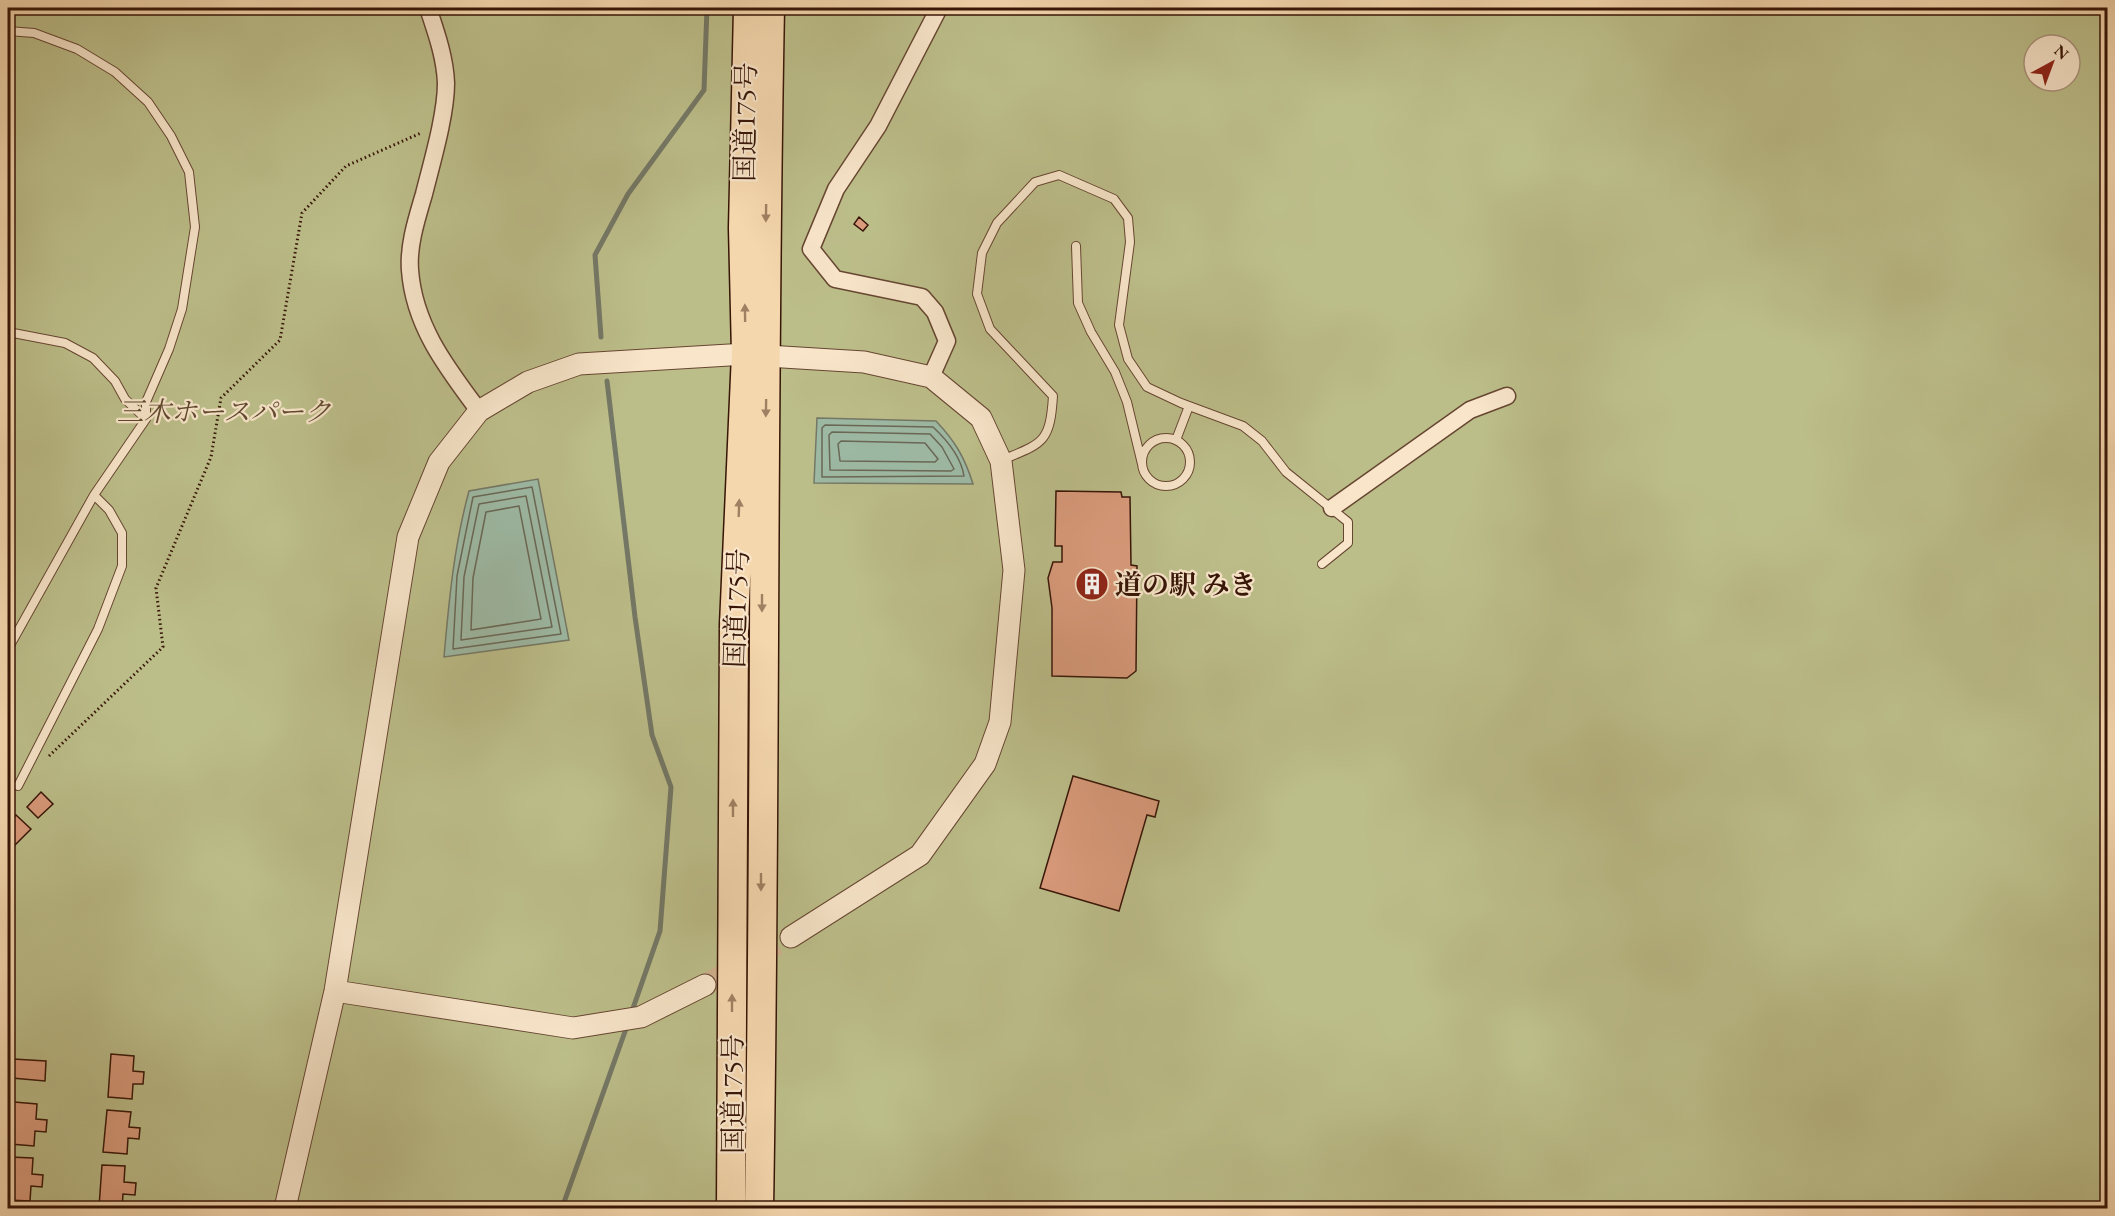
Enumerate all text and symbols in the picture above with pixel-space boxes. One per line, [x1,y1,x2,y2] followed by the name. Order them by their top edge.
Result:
[2022,33,2082,93] north arrow
[2050,40,2073,64] text: N
[726,62,764,182] street label: 国道175号
[761,203,771,222] one-way arrow
[740,304,750,323] one-way arrow
[117,394,331,429] park label: 三木ホースパーク
[761,398,771,417] one-way arrow
[735,499,744,518] one-way arrow
[716,547,756,669] street label: 国道175号
[1074,566,1110,602] building icon: 道の駅 みき
[1115,567,1256,602] place label: 道の駅 みき
[757,593,767,612] one-way arrow
[728,799,738,818] one-way arrow
[756,872,766,891] one-way arrow
[727,994,737,1013] one-way arrow
[715,1034,750,1154] street label: 国道175号

